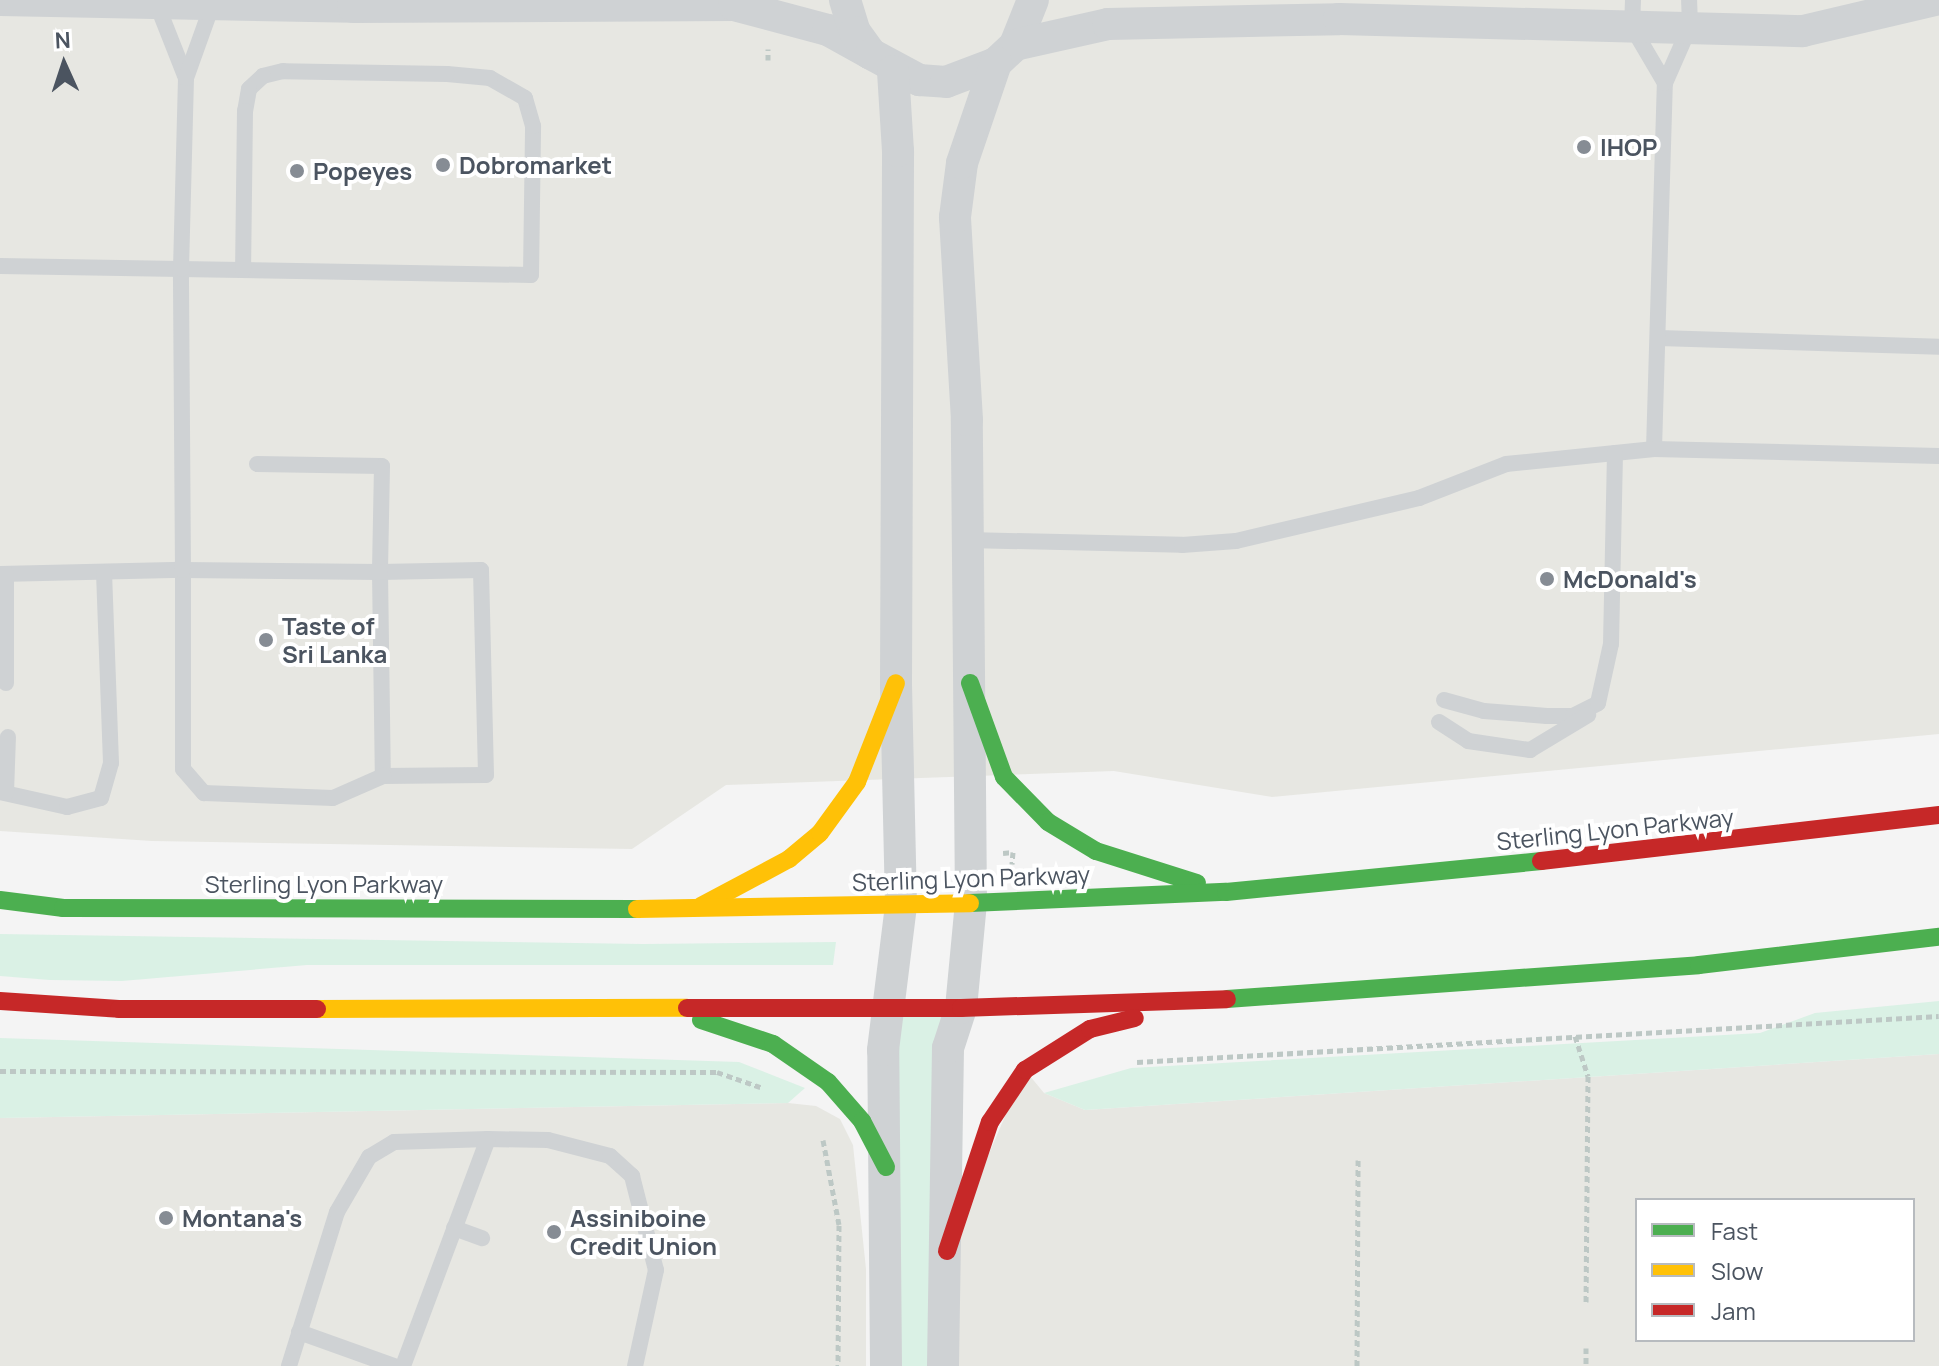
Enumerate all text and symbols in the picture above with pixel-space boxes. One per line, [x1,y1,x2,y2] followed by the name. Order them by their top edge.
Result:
[24,24,104,104] north arrow
[54,25,71,55] text: N
[1600,133,1657,161] place label: IHOP
[1575,138,1593,156] marker: IHOP
[459,151,612,179] place label: Dobromarket
[434,156,452,174] marker: Dobromarket
[313,157,412,185] place label: Popeyes
[288,162,306,180] marker: Popeyes
[1563,565,1697,593] place label: McDonald's
[1538,570,1556,588] marker: McDonald's
[282,612,387,668] place label: Taste of Sri Lanka
[257,631,275,649] marker: Taste of Sri Lanka
[1495,802,1735,856] street label: Sterling Lyon Parkway
[851,859,1091,897] street label: Sterling Lyon Parkway
[205,870,443,898] street label: Sterling Lyon Parkway
[1635,1198,1915,1342] legend
[182,1204,302,1232] place label: Montana's
[570,1204,717,1260] place label: Assiniboine Credit Union
[157,1209,175,1227] marker: Montana's
[1711,1214,1758,1247] text: Fast
[545,1223,563,1241] marker: Assiniboine Credit Union
[1711,1254,1764,1287] text: Slow
[1711,1294,1756,1327] text: Jam

